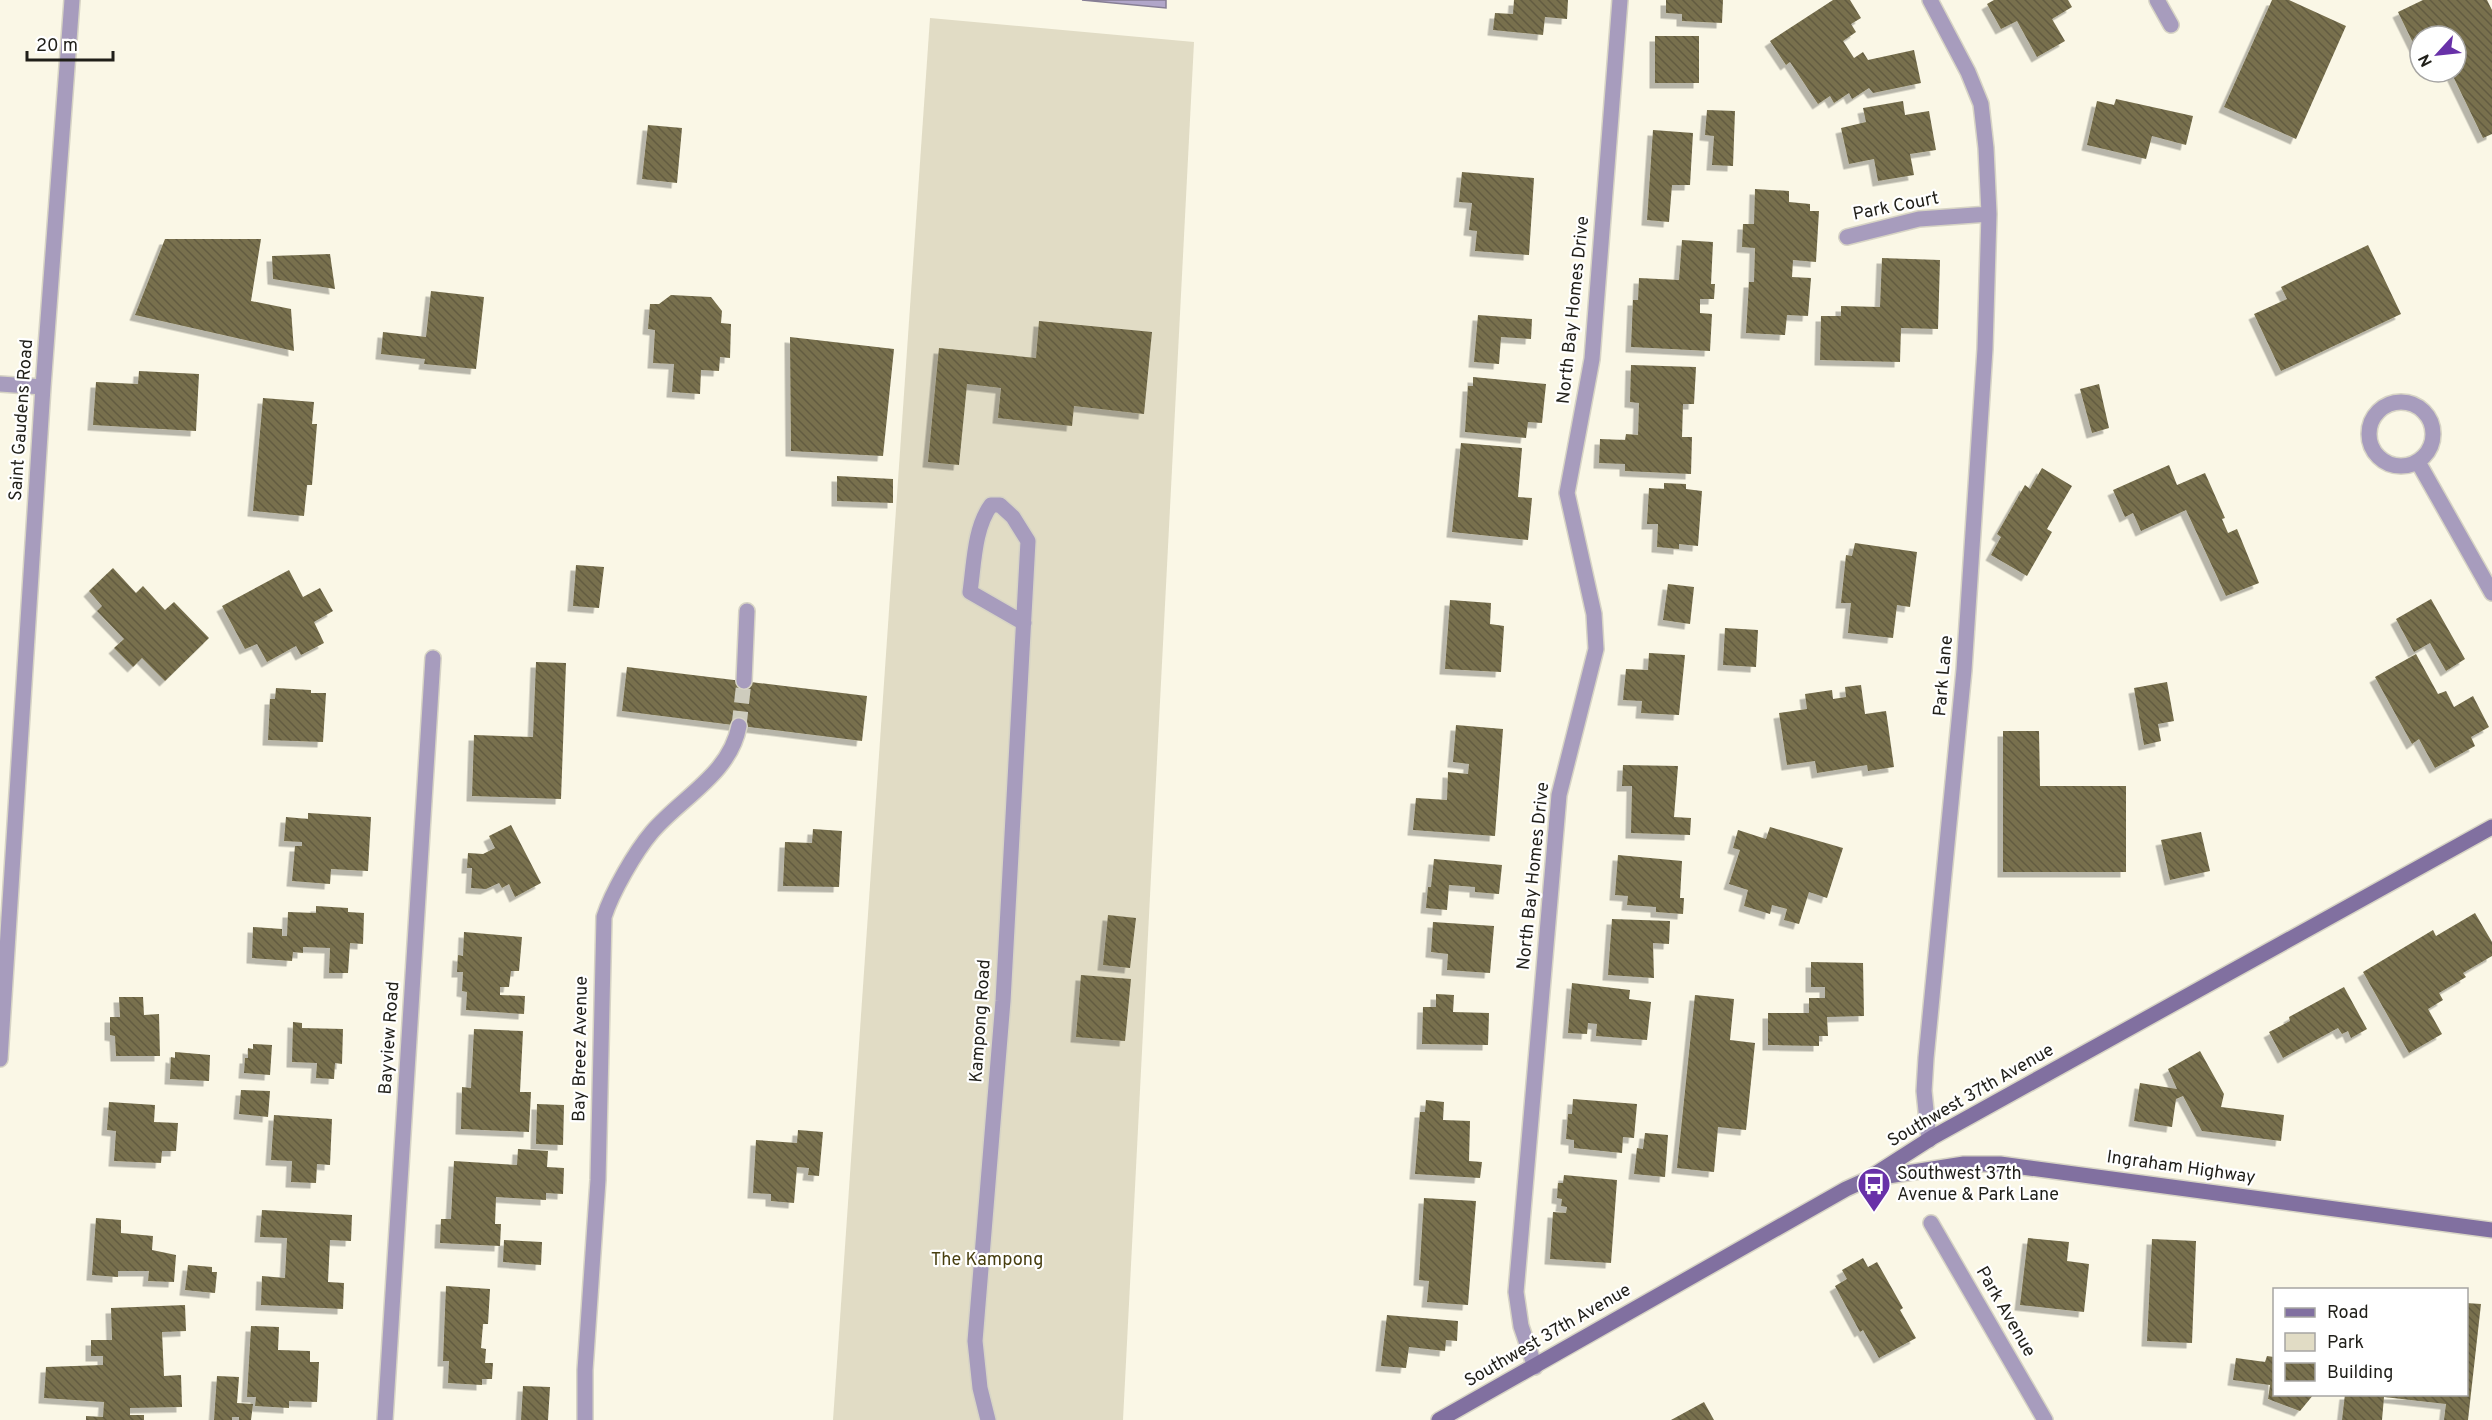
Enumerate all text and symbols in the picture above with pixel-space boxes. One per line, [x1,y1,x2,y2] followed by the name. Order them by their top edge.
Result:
[27,24,112,62] scale bar
[2408,24,2468,84] north arrow
[36,35,78,58] text: 20 m
[2415,50,2438,70] text: N
[1851,187,1941,227] street label: Park Court
[1553,215,1595,405] street label: North Bay Homes Drive
[5,338,39,502] street label: Saint Gaudens Road
[1929,635,1959,717] street label: Park Lane
[1513,781,1555,971] street label: North Bay Homes Drive
[965,959,997,1083] street label: Kampong Road
[568,976,594,1122] street label: Bay Breez Avenue
[375,981,405,1095] street label: Bayview Road
[1884,1039,2058,1153] street label: Southwest 37th Avenue
[2105,1146,2257,1190] street label: Ingraham Highway
[1897,1163,2059,1207] place label: Southwest 37th Avenue & Park Lane
[1856,1166,1892,1213] bus stop icon: Southwest 37th Avenue & Park Lane
[931,1249,1043,1272] park label: The Kampong
[1970,1263,2040,1361] street label: Park Avenue
[1461,1279,1635,1393] street label: Southwest 37th Avenue
[2273,1288,2468,1396] legend
[2327,1302,2369,1325] text: Road
[2327,1332,2364,1355] text: Park
[2327,1362,2393,1385] text: Building

